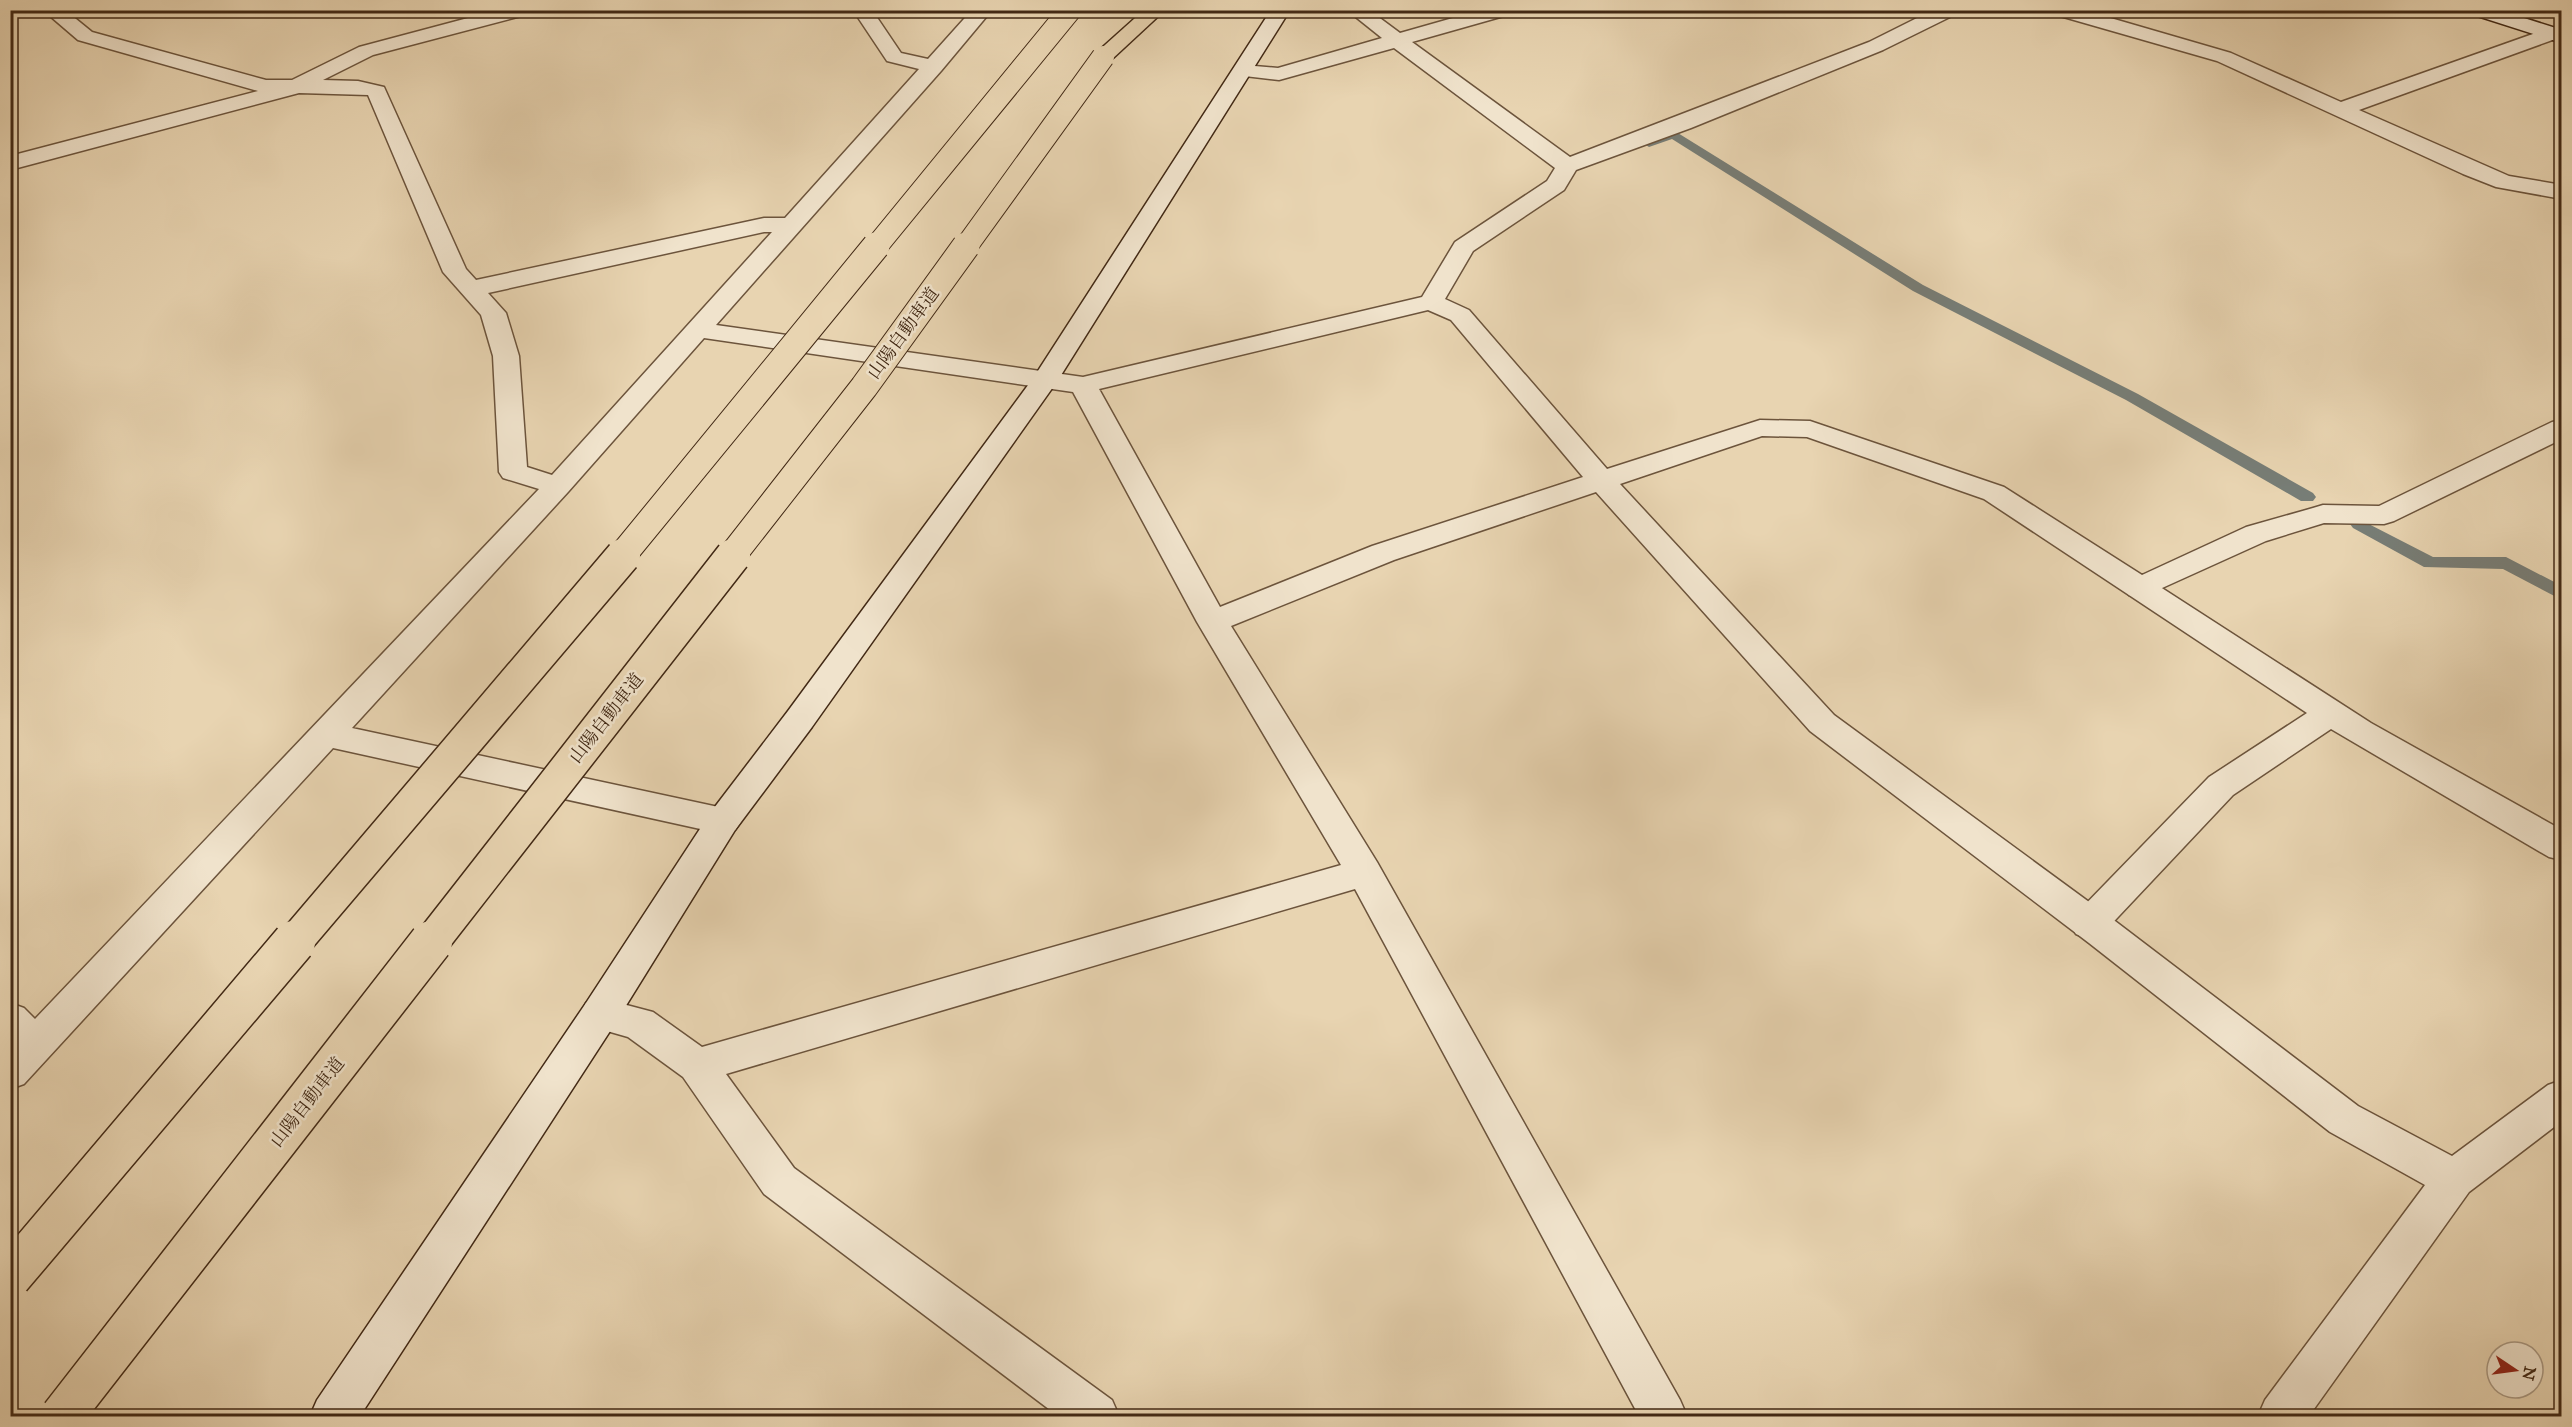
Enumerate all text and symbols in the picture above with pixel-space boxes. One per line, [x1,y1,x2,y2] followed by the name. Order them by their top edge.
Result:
[862,283,944,383] street label: 山陽自動車道
[564,669,648,767] street label: 山陽自動車道
[265,1053,349,1151] street label: 山陽自動車道
[2485,1340,2545,1400] north arrow
[2518,1365,2540,1382] text: N

